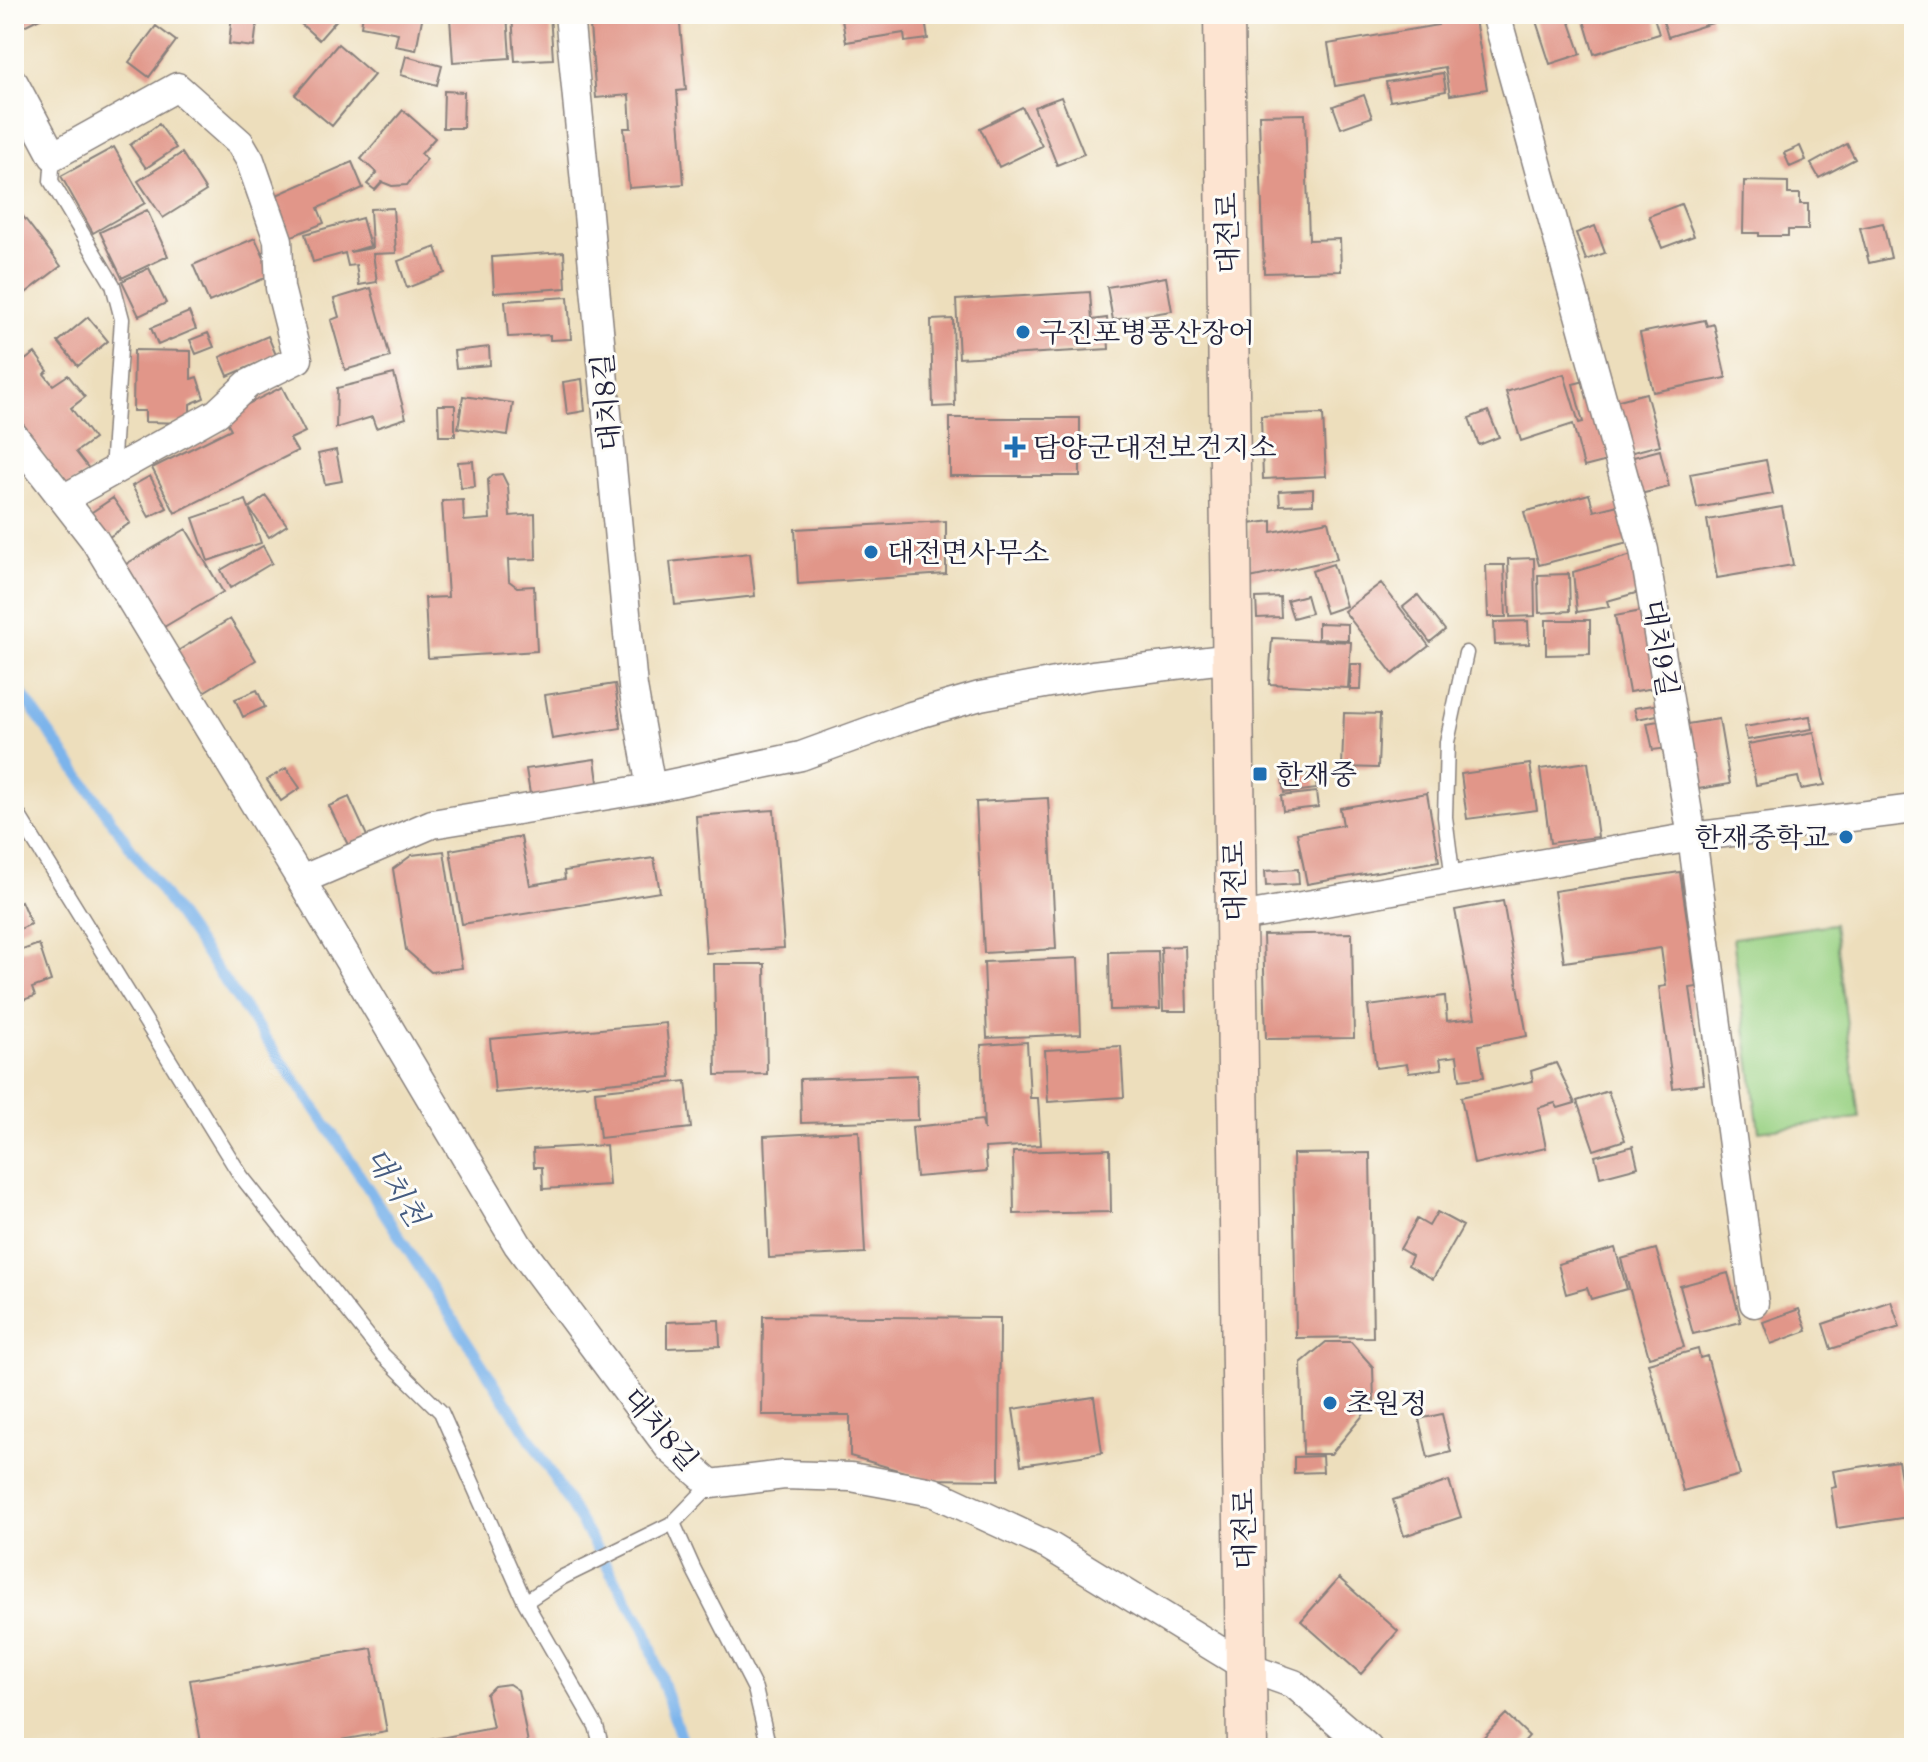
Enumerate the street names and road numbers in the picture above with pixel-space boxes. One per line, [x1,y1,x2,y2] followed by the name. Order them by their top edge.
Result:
[1213,192,1245,274] street label: 대전로
[589,352,627,452] street label: 대치8길
[1637,598,1681,699] street label: 대치9길
[1220,840,1252,922] street label: 대전로
[616,1384,703,1477] street label: 대치8길
[1230,1488,1262,1570] street label: 대전로

